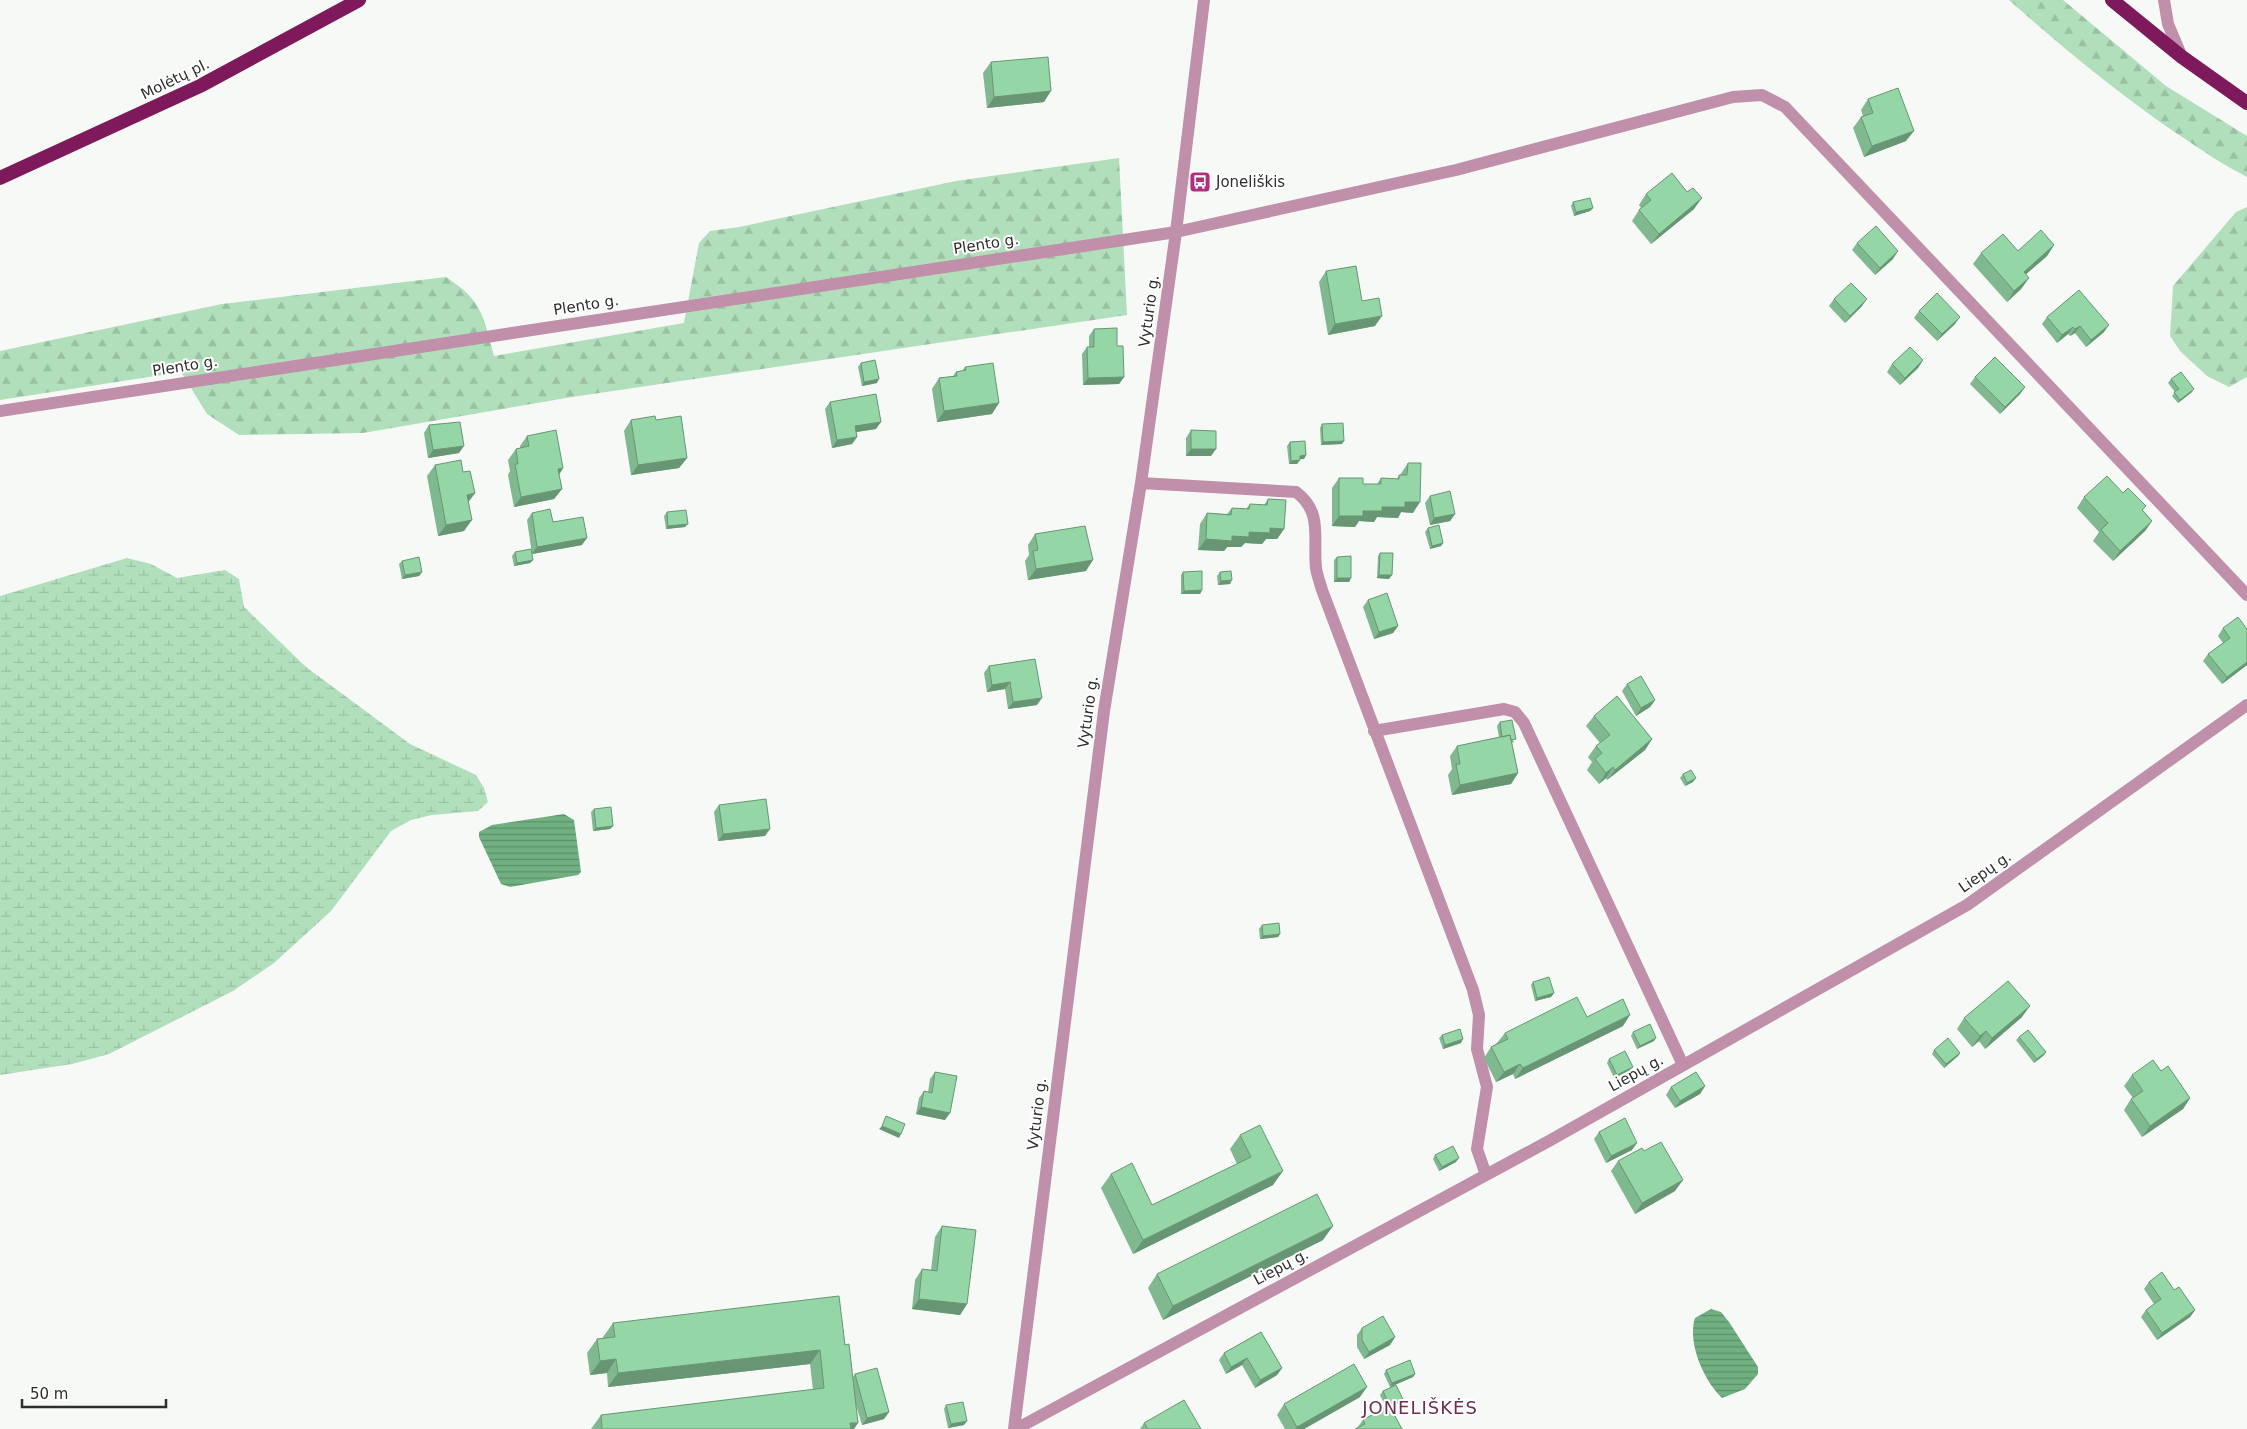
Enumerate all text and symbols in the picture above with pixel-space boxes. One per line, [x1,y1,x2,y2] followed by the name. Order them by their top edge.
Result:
[138,55,212,103] street label: Molėtų pl.
[1188,170,1212,194] bus stop icon: Joneliškis
[1215,173,1285,191] place label: Joneliškis
[952,230,1020,258] street label: Plento g.
[1135,274,1163,348] street label: Vyturio g.
[552,291,620,319] street label: Plento g.
[151,352,219,380] street label: Plento g.
[1074,675,1102,749] street label: Vyturio g.
[1955,847,2015,897] street label: Liepų g.
[1605,1051,1667,1095] street label: Liepų g.
[1024,1077,1050,1151] street label: Vyturio g.
[1250,1245,1312,1289] street label: Liepų g.
[22,1376,166,1408] scale bar
[30,1385,68,1403] text: 50 m
[1361,1397,1478,1418] district label: JONELIŠKĖS

